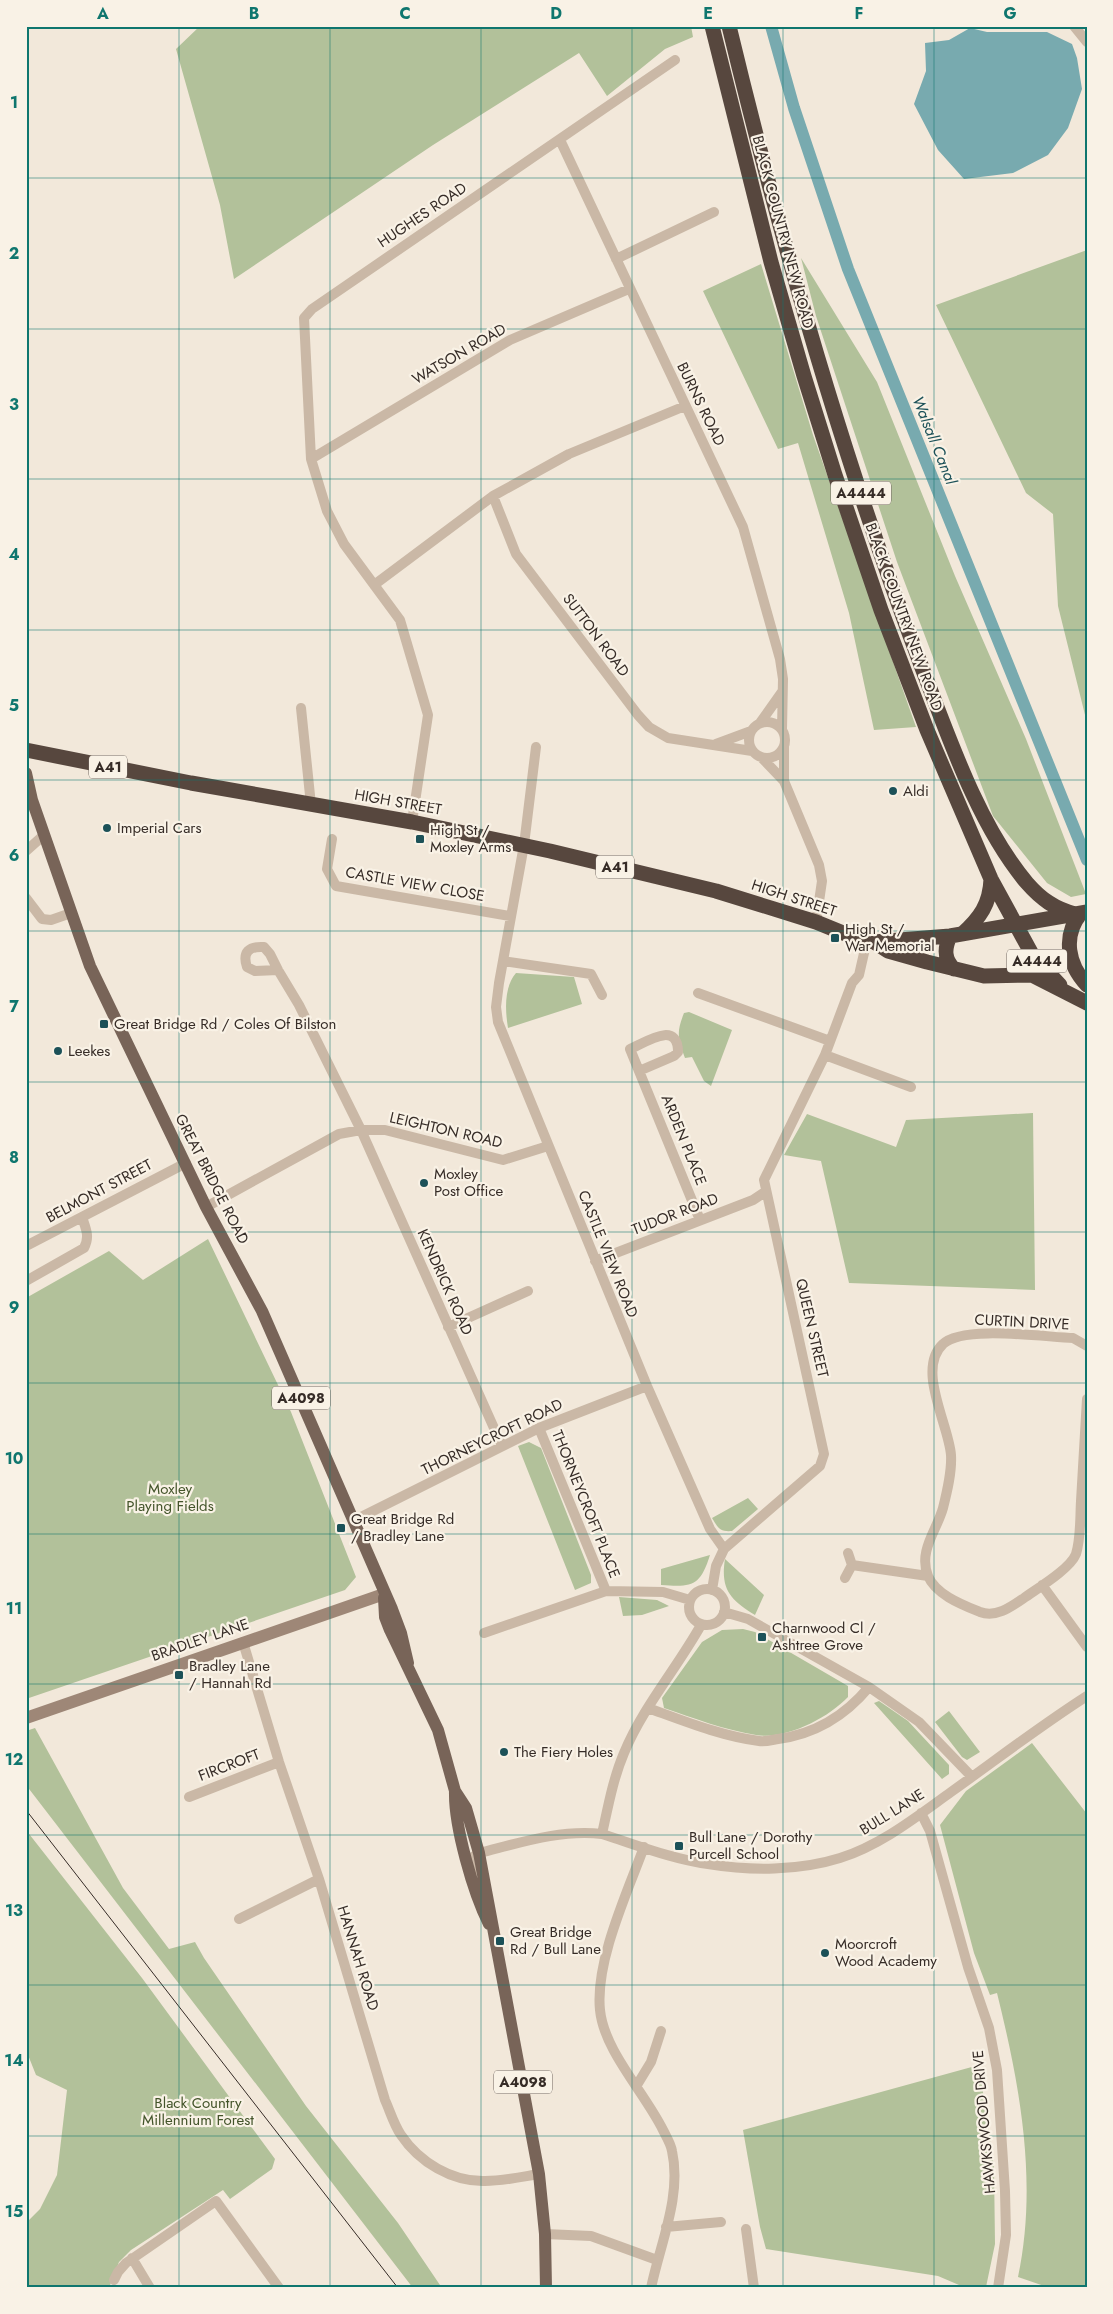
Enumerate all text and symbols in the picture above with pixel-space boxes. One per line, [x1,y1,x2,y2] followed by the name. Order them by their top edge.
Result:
[96,2,109,25] text: A
[249,2,259,25] text: B
[399,2,411,25] text: C
[550,2,562,25] text: D
[703,2,713,25] text: E
[855,2,863,25] text: F
[1003,2,1017,25] text: G
[10,91,18,114] text: 1
[747,133,819,331] street label: BLACK COUNTRY NEW ROAD
[373,177,471,253] street label: HUGHES ROAD
[9,242,19,265] text: 2
[408,318,510,390] street label: WATSON ROAD
[671,359,731,449] street label: BURNS ROAD
[9,393,19,416] text: 3
[906,393,963,489] water label: Walsall Canal
[831,482,891,504] road number: A4444
[860,520,948,714] street label: BLACK COUNTRY NEW ROAD
[8,543,20,566] text: 4
[557,589,635,681] street label: SUTTON ROAD
[9,694,19,717] text: 5
[89,756,127,779] road number: A41
[903,780,929,802] place label: Aldi
[353,783,443,821] street label: HIGH STREET
[887,785,899,797] marker: Aldi
[117,817,202,839] place label: Imperial Cars
[430,819,511,858] place label: High St / Moxley Arms
[101,822,113,834] marker: Imperial Cars
[414,833,426,845] marker: High St / Moxley Arms
[9,844,19,867] text: 6
[596,856,634,879] road number: A41
[344,861,486,907] street label: CASTLE VIEW CLOSE
[749,874,839,922] street label: HIGH STREET
[845,918,935,957] place label: High St / War Memorial
[829,932,841,944] marker: High St / War Memorial
[1007,949,1067,972] road number: A4444
[9,995,19,1018] text: 7
[114,1013,336,1035] place label: Great Bridge Rd / Coles Of Bilston
[98,1018,110,1030] marker: Great Bridge Rd / Coles Of Bilston
[68,1040,110,1062] place label: Leekes
[52,1045,64,1057] marker: Leekes
[656,1091,712,1189] street label: ARDEN PLACE
[387,1106,505,1154] street label: LEIGHTON ROAD
[170,1110,254,1248] street label: GREAT BRIDGE ROAD
[9,1146,19,1169] text: 8
[42,1154,156,1228] street label: BELMONT STREET
[434,1163,504,1202] place label: Moxley Post Office
[418,1177,430,1189] marker: Moxley Post Office
[572,1187,644,1321] street label: CASTLE VIEW ROAD
[628,1187,722,1241] street label: TUDOR ROAD
[412,1226,478,1338] street label: KENDRICK ROAD
[790,1276,834,1380] street label: QUEEN STREET
[9,1296,19,1319] text: 9
[974,1309,1070,1335] street label: CURTIN DRIVE
[272,1386,330,1410] road number: A4098
[418,1393,566,1481] street label: THORNEYCROFT ROAD
[546,1427,626,1581] street label: THORNEYCROFT PLACE
[5,1447,23,1470] text: 10
[126,1478,214,1517] park label: Moxley Playing Fields
[351,1508,454,1547] place label: Great Bridge Rd / Bradley Lane
[335,1522,347,1534] marker: Great Bridge Rd / Bradley Lane
[6,1597,22,1620] text: 11
[148,1613,252,1667] street label: BRADLEY LANE
[772,1617,876,1656] place label: Charnwood Cl / Ashtree Grove
[756,1631,768,1643] marker: Charnwood Cl / Ashtree Grove
[189,1655,271,1694] place label: Bradley Lane / Hannah Rd
[173,1669,185,1681] marker: Bradley Lane / Hannah Rd
[514,1741,613,1763] place label: The Fiery Holes
[195,1743,263,1787] street label: FIRCROFT
[498,1746,510,1758] marker: The Fiery Holes
[5,1748,23,1771] text: 12
[855,1783,929,1841] street label: BULL LANE
[689,1826,813,1865] place label: Bull Lane / Dorothy Purcell School
[673,1840,685,1852] marker: Bull Lane / Dorothy Purcell School
[5,1899,23,1922] text: 13
[332,1903,384,2013] street label: HANNAH ROAD
[510,1921,601,1960] place label: Great Bridge Rd / Bull Lane
[835,1933,937,1972] place label: Moorcroft Wood Academy
[494,1935,506,1947] marker: Great Bridge Rd / Bull Lane
[819,1947,831,1959] marker: Moorcroft Wood Academy
[4,2049,24,2072] text: 14
[967,2049,1001,2195] street label: HAWKSWOOD DRIVE
[494,2070,552,2094] road number: A4098
[142,2092,254,2131] park label: Black Country Millennium Forest
[5,2200,23,2223] text: 15

